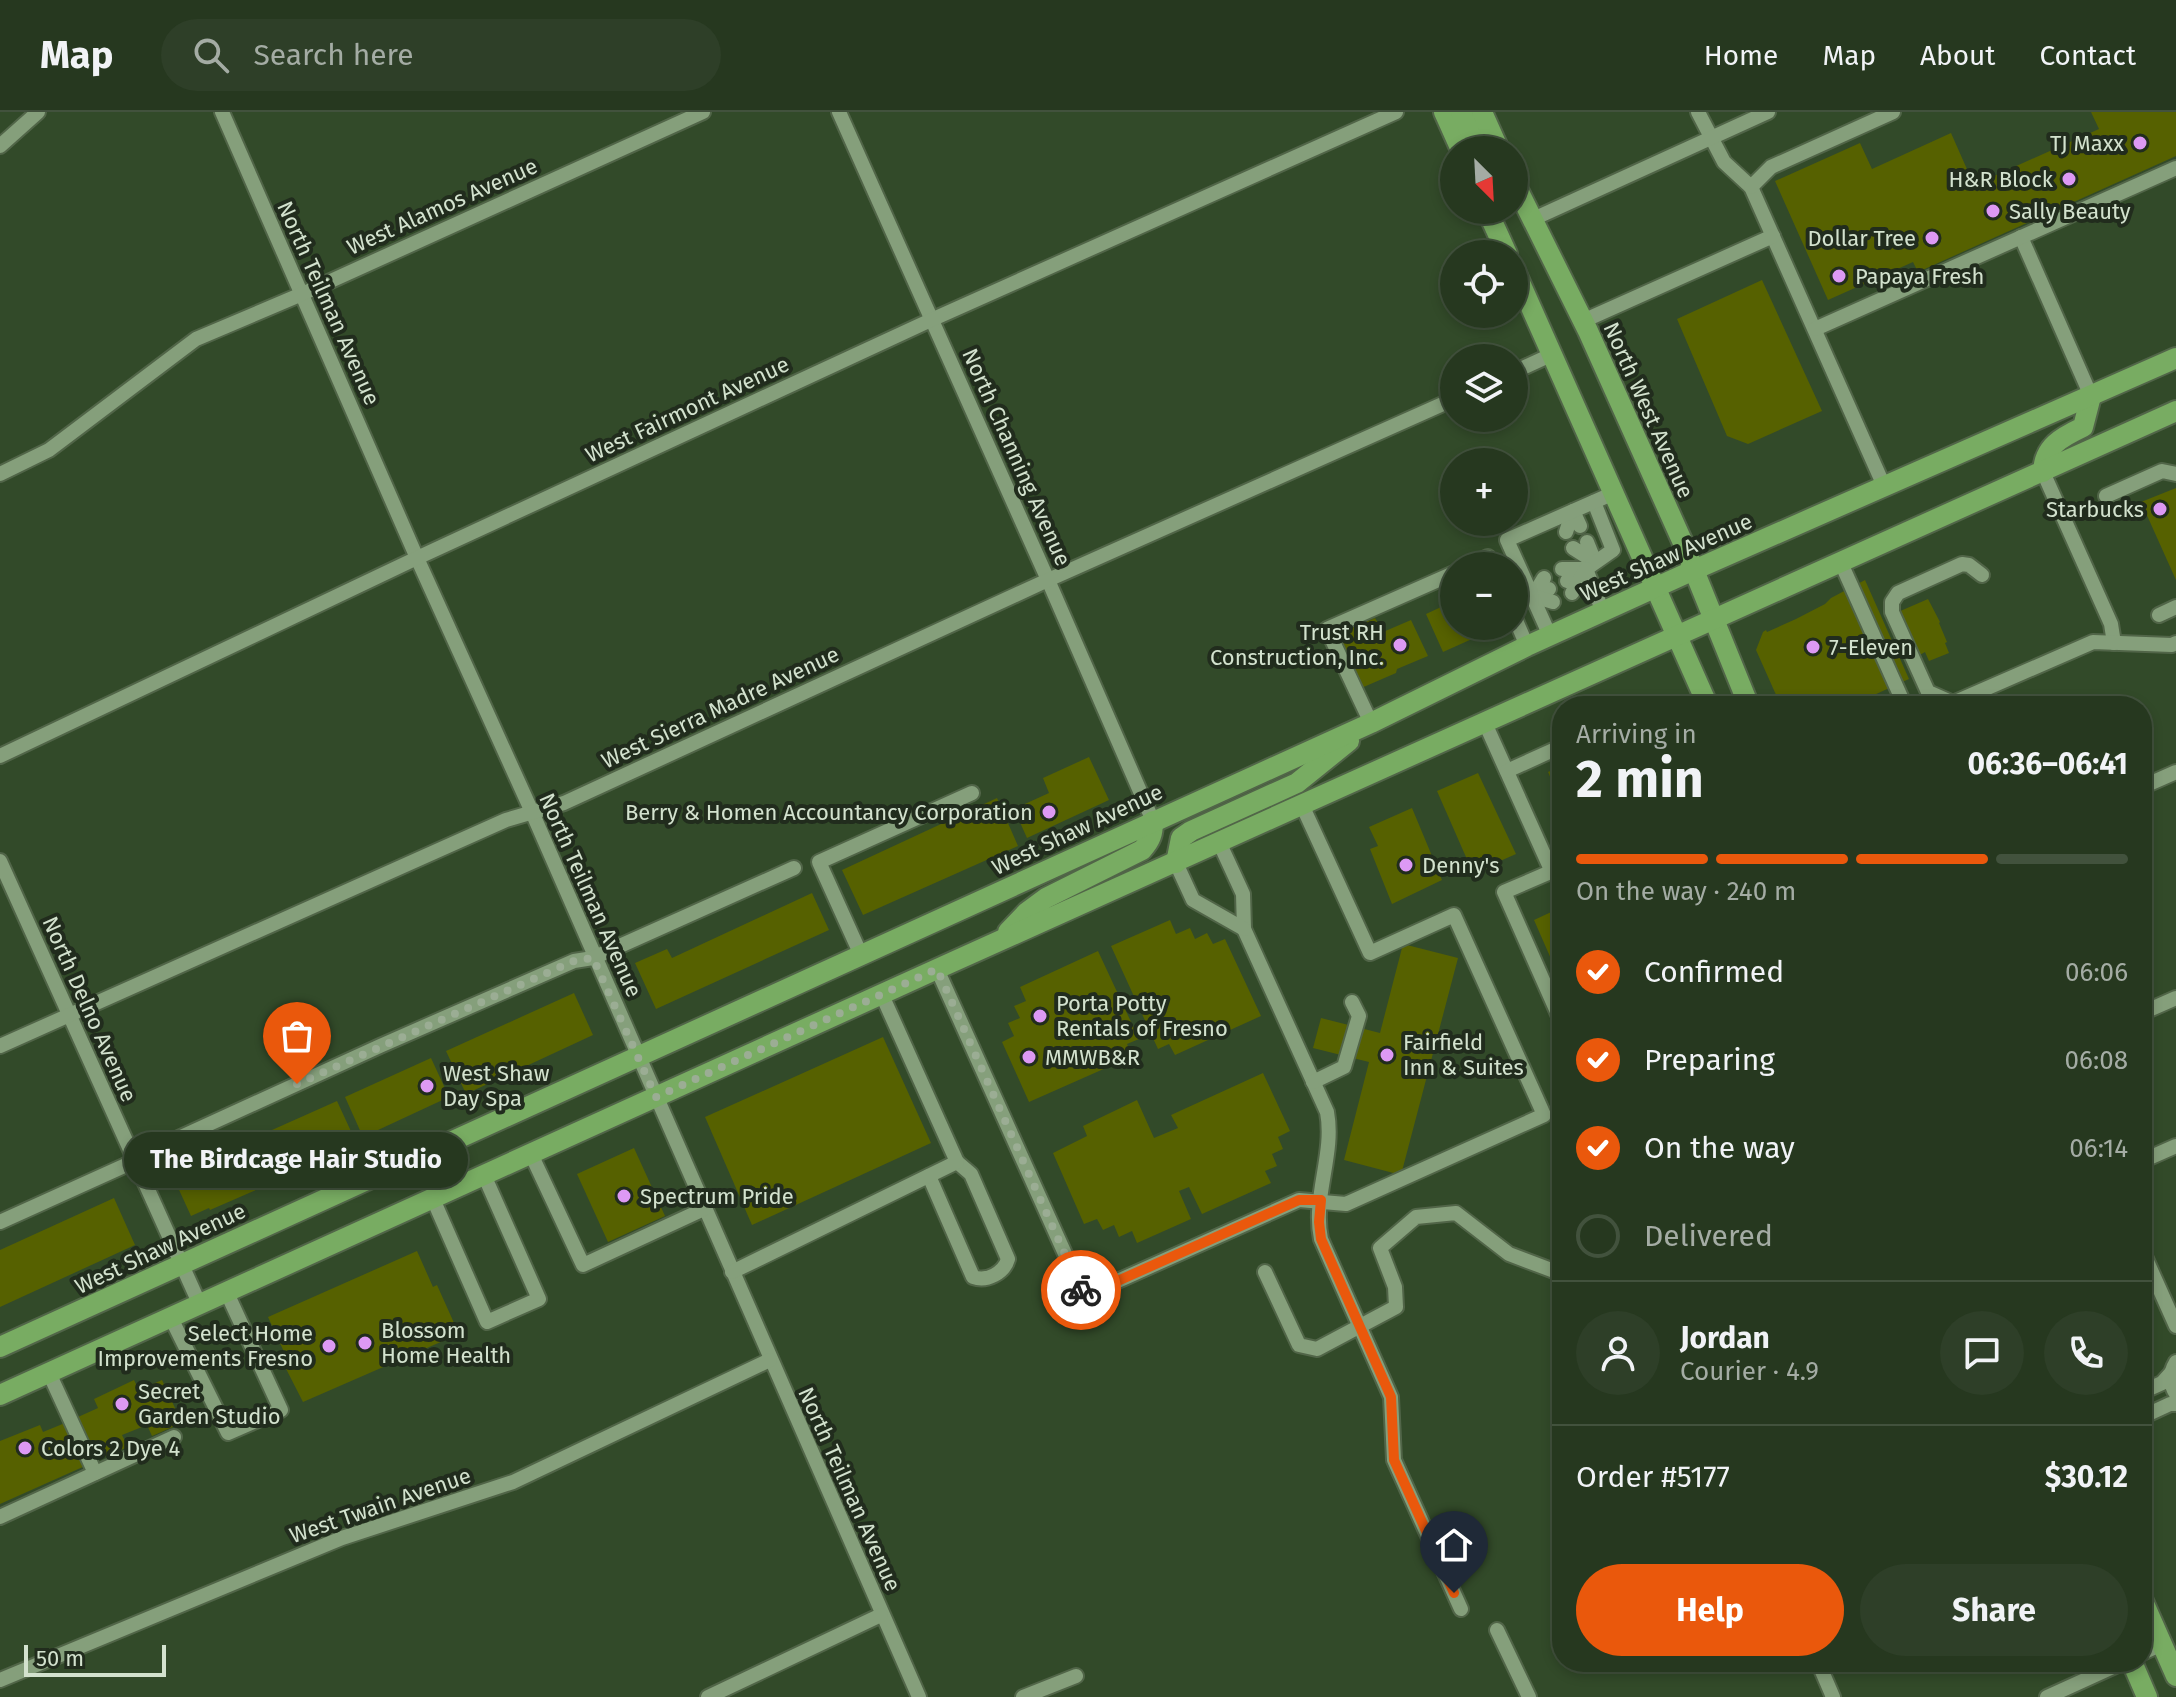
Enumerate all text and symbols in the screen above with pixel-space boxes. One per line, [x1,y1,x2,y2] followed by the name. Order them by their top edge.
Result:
[161,19,721,91] search box
[40,32,113,78] text: Map
[189,33,233,77] icon: search
[253,37,414,73] text: Search here
[1704,39,1778,72] text: Home
[1822,39,1876,72] text: Map
[1920,39,1995,72] text: About
[2039,39,2136,72] text: Contact
[2050,130,2124,157] place label: TJ Maxx
[2131,134,2149,152] marker: TJ Maxx
[1440,136,1528,224] north arrow
[1440,136,1528,640] map controls
[343,152,542,261] street label: West Alamos Avenue
[1949,166,2054,193] place label: H&R Block
[2060,170,2078,188] marker: H&R Block
[271,197,386,409] street label: North Teilman Avenue
[2009,198,2131,225] place label: Sally Beauty
[1984,202,2002,220] marker: Sally Beauty
[1807,225,1916,252] place label: Dollar Tree
[1923,229,1941,247] marker: Dollar Tree
[1440,240,1528,328] button: locate
[1855,263,1984,290] place label: Papaya Fresh
[1830,267,1848,285] marker: Papaya Fresh
[1598,318,1700,503] street label: North West Avenue
[956,344,1077,570] street label: North Channing Avenue
[1440,344,1528,432] button: layers
[581,350,793,468] street label: West Fairmont Avenue
[1440,448,1528,536] button: +
[2046,496,2144,523] place label: Starbucks
[2151,500,2169,518] marker: Starbucks
[1576,507,1756,607] street label: West Shaw Avenue
[1440,552,1528,640] button: −
[1210,619,1384,671] place label: Trust RH Construction, Inc.
[1829,634,1913,661] place label: 7-Eleven
[1391,636,1409,654] marker: Trust RH Construction, Inc.
[1804,638,1822,656] marker: 7-Eleven
[597,640,843,774] street label: West Sierra Madre Avenue
[1576,719,1697,750] text: Arriving in
[1968,746,2128,782] text: 06:36–06:41
[1576,748,1704,811] text: 2 min
[988,778,1167,881] street label: West Shaw Avenue
[533,789,648,1001] street label: North Teilman Avenue
[625,799,1033,826] place label: Berry & Homen Accountancy Corporation
[1040,803,1058,821] marker: Berry & Homen Accountancy Corporation
[1422,852,1499,879] place label: Denny's
[1397,856,1415,874] marker: Denny's
[1576,876,1796,907] text: On the way · 240 m
[36,912,143,1106] street label: North Delno Avenue
[1576,950,1620,994] icon: check
[1644,954,1784,990] text: Confirmed
[2065,957,2128,988] text: 06:06
[1056,990,1228,1042] place label: Porta Potty Rentals of Fresno
[263,1002,331,1084] pin
[1031,1007,1049,1025] marker: Porta Potty Rentals of Fresno
[275,1014,319,1058] icon: bag
[1403,1029,1524,1081] place label: Fairfield Inn & Suites
[1576,1038,1620,1082] icon: check
[1644,1042,1775,1078] text: Preparing
[1045,1044,1140,1071] place label: MMWB&R
[2065,1045,2128,1076] text: 06:08
[1378,1046,1396,1064] marker: Fairfield Inn & Suites
[1020,1048,1038,1066] marker: MMWB&R
[443,1060,550,1112] place label: West Shaw Day Spa
[418,1077,436,1095] marker: West Shaw Day Spa
[1576,1126,1620,1170] icon: check
[1644,1130,1795,1166] text: On the way
[125,1132,469,1188] callout: The Birdcage Hair Studio
[2069,1133,2128,1164] text: 06:14
[150,1144,442,1175] text: The Birdcage Hair Studio
[640,1183,794,1210] place label: Spectrum Pride
[615,1187,633,1205] marker: Spectrum Pride
[71,1197,250,1300] street label: West Shaw Avenue
[1644,1218,1773,1254] text: Delivered
[1041,1250,1121,1330] courier
[1059,1268,1103,1312] icon: bike
[1576,1311,1660,1395] button: person
[1940,1311,2024,1395] button: chat
[2044,1311,2128,1395] button: phone
[381,1317,511,1369] place label: Blossom Home Health
[98,1320,313,1372] place label: Select Home Improvements Fresno
[1680,1320,1770,1356] text: Jordan
[356,1334,374,1352] marker: Blossom Home Health
[320,1337,338,1355] marker: Select Home Improvements Fresno
[1680,1356,1819,1387] text: Courier · 4.9
[138,1378,281,1430] place label: Secret Garden Studio
[792,1383,907,1595] street label: North Teilman Avenue
[113,1395,131,1413] marker: Secret Garden Studio
[41,1435,181,1462] place label: Colors 2 Dye 4
[16,1439,34,1457] marker: Colors 2 Dye 4
[1576,1459,1730,1495] text: Order #5177
[2045,1459,2128,1495] text: $30.12
[286,1462,474,1549] street label: West Twain Avenue
[1420,1511,1488,1593] pin
[1432,1523,1476,1567] icon: home
[1576,1564,1844,1656] button: Help
[1860,1564,2128,1656] button: Share
[24,1641,166,1677] scale bar
[36,1645,84,1672] text: 50 m

